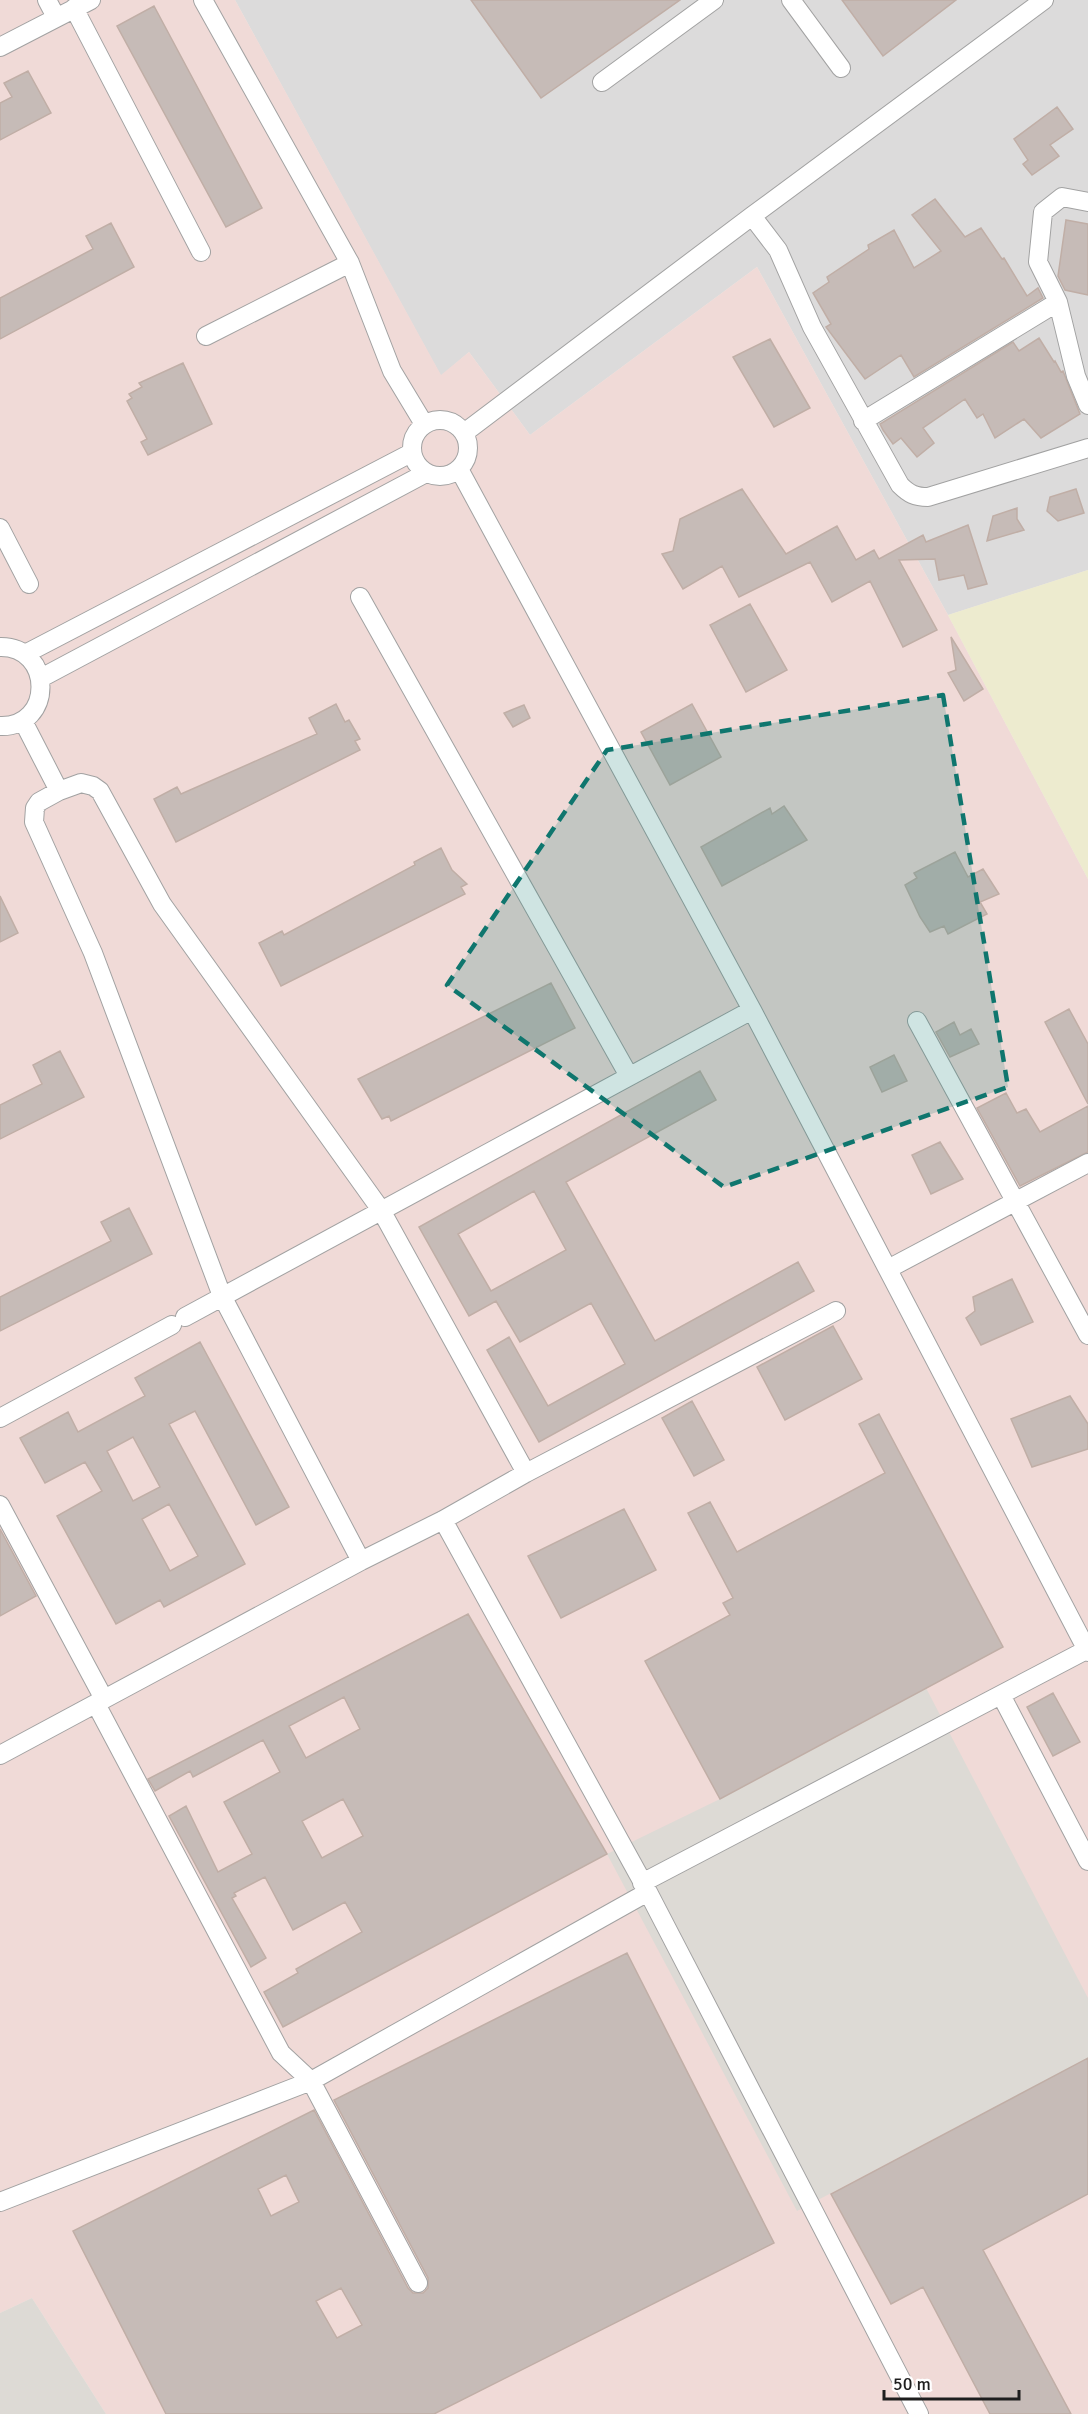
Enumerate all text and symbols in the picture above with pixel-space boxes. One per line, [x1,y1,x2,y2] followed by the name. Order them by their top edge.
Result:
[884,2363,1019,2401] scale bar
[893,2373,931,2395] text: 50 m

